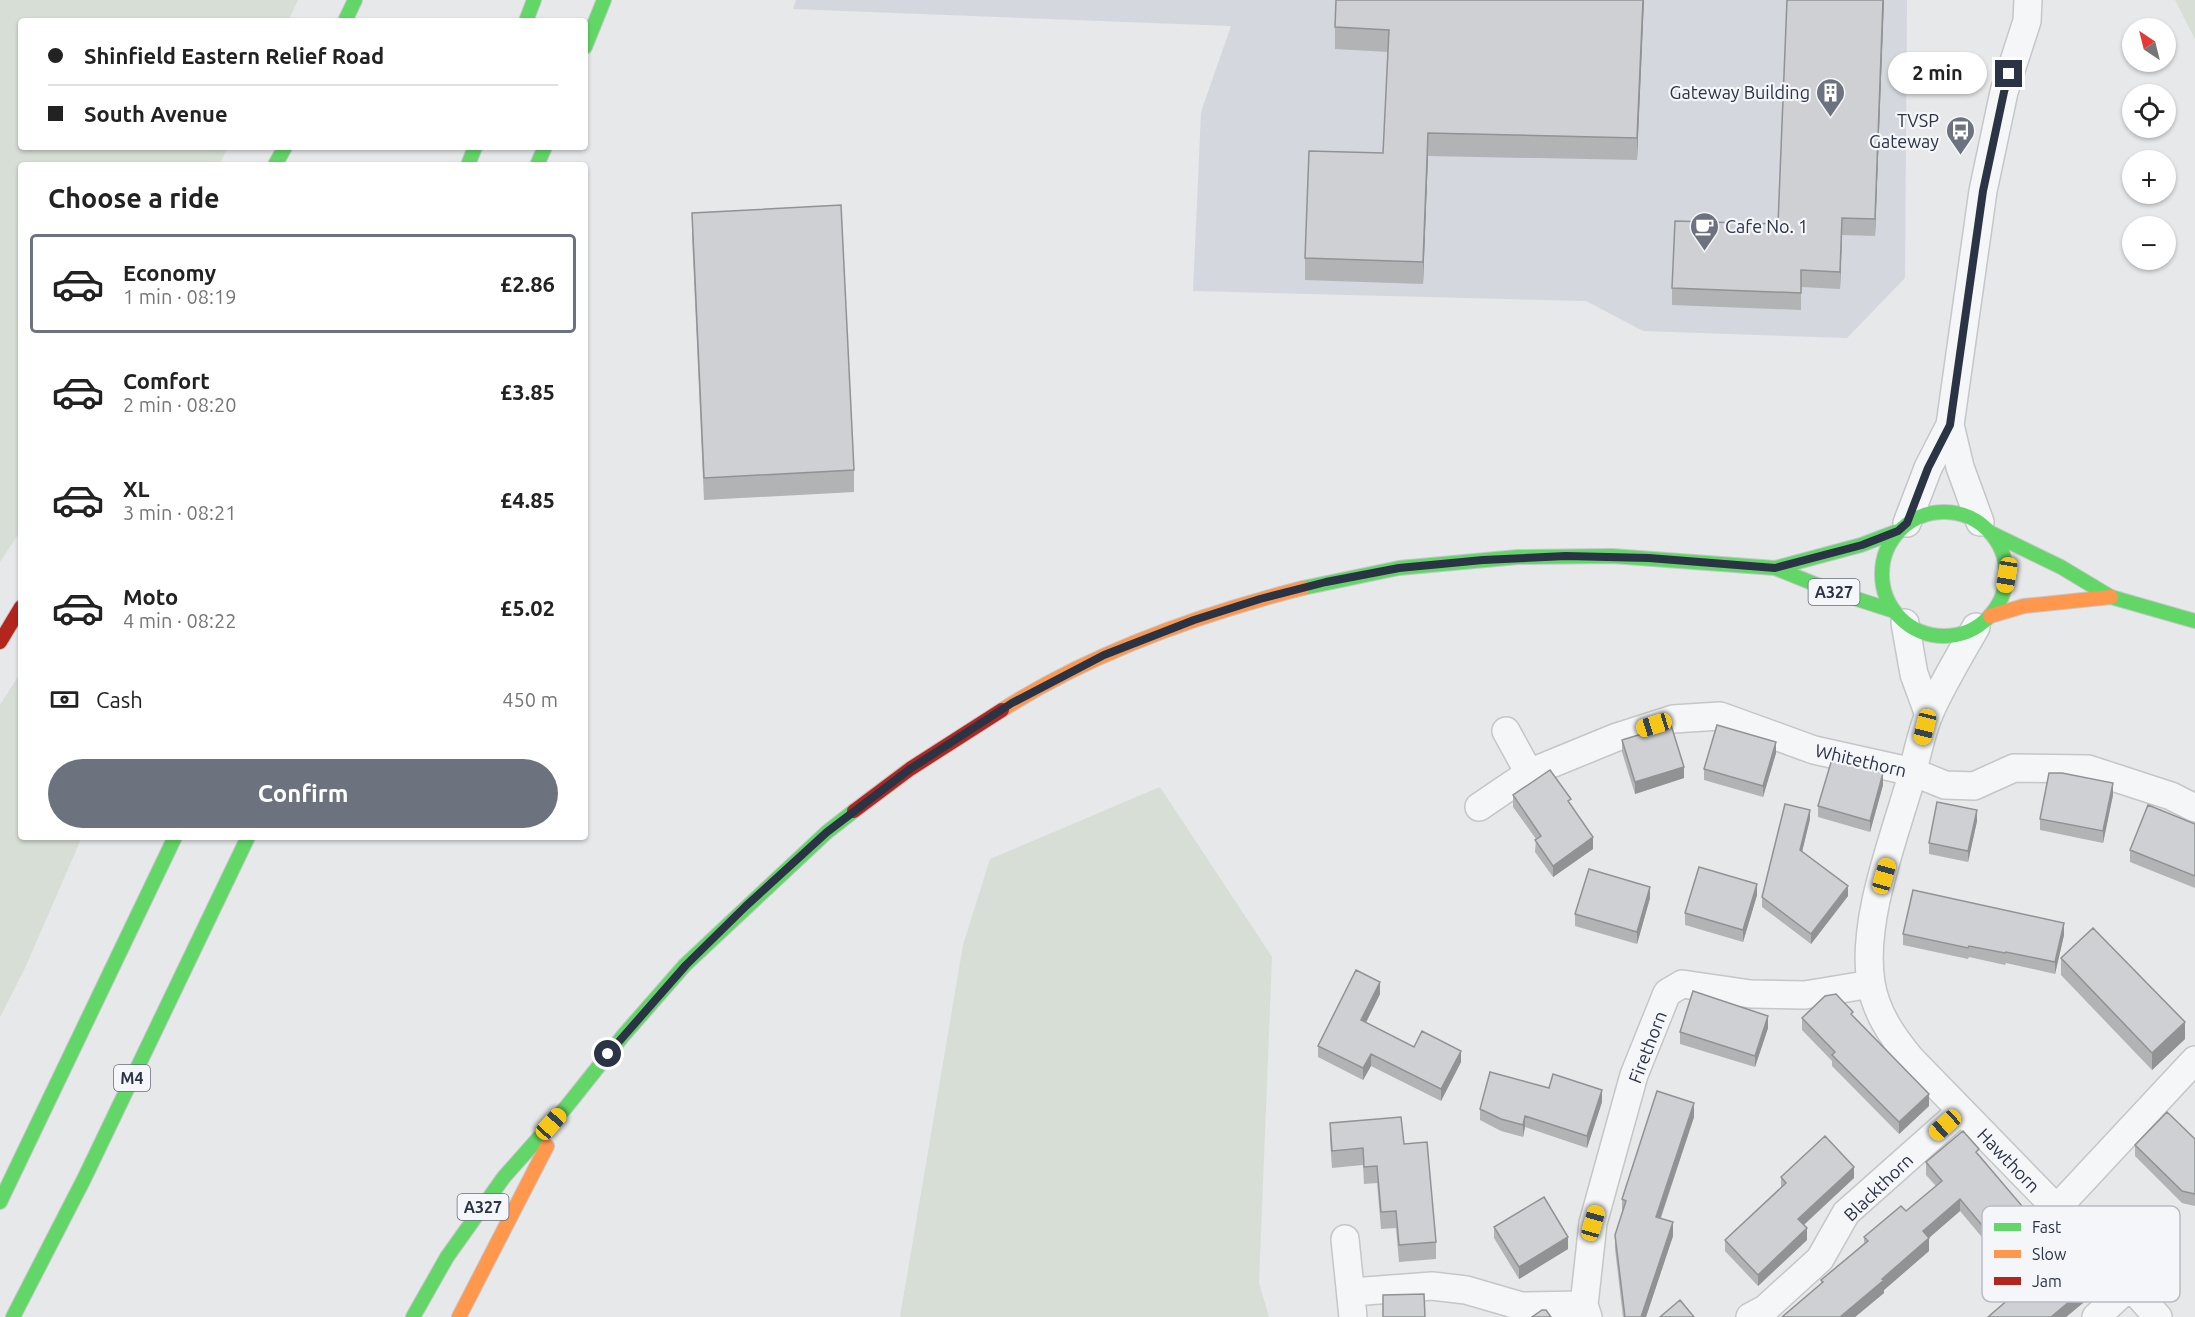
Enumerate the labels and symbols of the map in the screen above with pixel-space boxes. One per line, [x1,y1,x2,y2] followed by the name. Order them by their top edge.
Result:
[2122,18,2176,72] north arrow
[1889,53,1988,95] callout: 2 min
[1995,60,2022,87] route end
[1815,76,1847,118] building icon: Gateway Building
[1670,82,1810,102] place label: Gateway Building
[1869,110,1939,151] place label: TVSP Gateway
[1944,114,1976,156] bus stop icon: TVSP Gateway
[1688,210,1720,252] cafe icon: Cafe No. 1
[1725,216,1808,236] place label: Cafe No. 1
[1995,556,2019,594] car
[1808,579,1860,605] road number: A327
[1912,707,1938,747] car
[1634,711,1674,739] car
[1813,740,1909,780] street label: Whitethorn
[1870,856,1898,896] car
[1624,1008,1670,1086] street label: Firethorn
[594,1040,621,1067] route start
[114,1065,150,1091] road number: M4
[532,1105,570,1143] car
[1926,1106,1964,1144] car
[1974,1124,2044,1196] street label: Hawthorn
[1839,1149,1917,1225] street label: Blackthorn
[458,1194,508,1220] road number: A327
[1579,1203,1607,1243] car
[1982,1206,2180,1302] legend
[2032,1218,2062,1236] text: Fast
[2032,1245,2067,1263] text: Slow
[2032,1272,2062,1290] text: Jam

